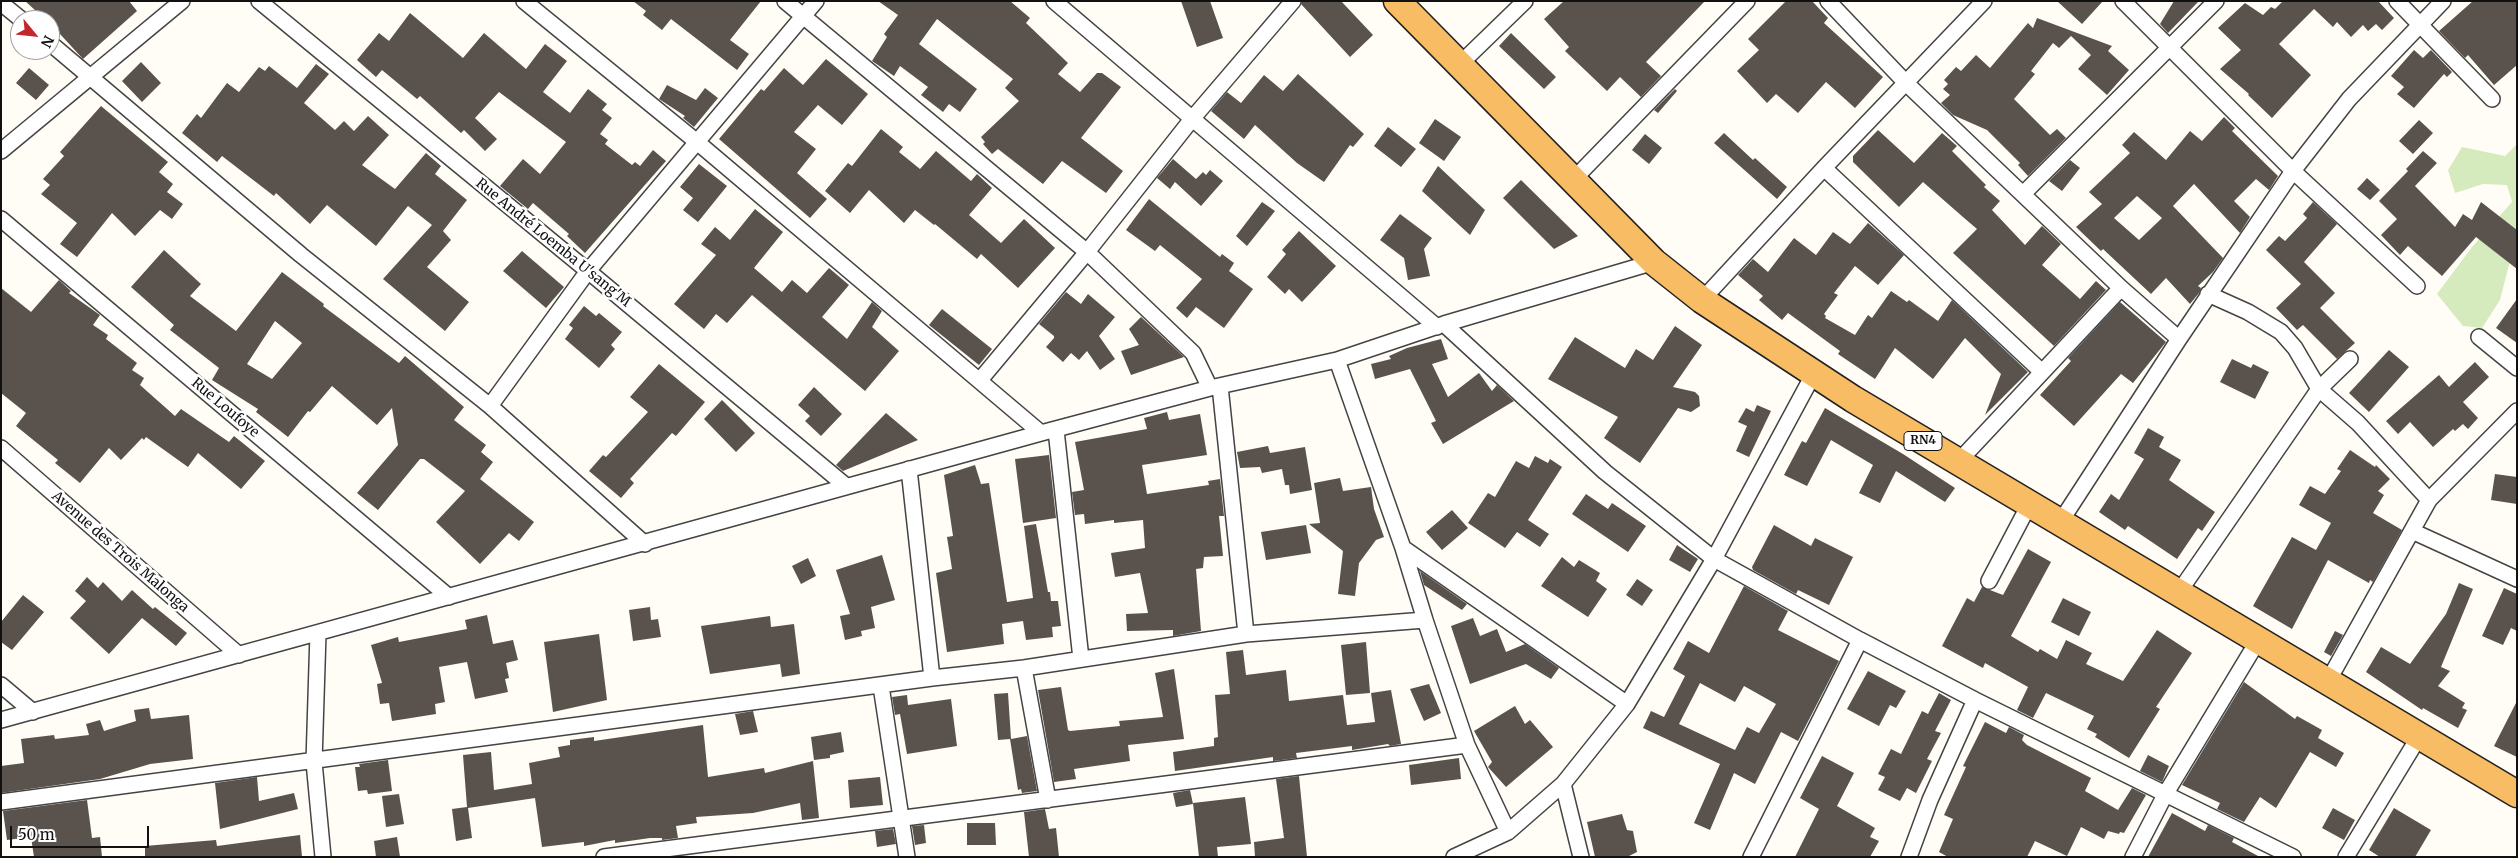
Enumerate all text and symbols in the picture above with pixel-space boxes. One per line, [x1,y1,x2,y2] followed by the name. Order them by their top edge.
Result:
[10,10,60,60] north arrow
[37,32,58,51] text: N
[472,175,634,311] street label: Rue André Loemba U'sang'M
[188,375,262,441] street label: Rue Loufoye
[1904,432,1942,451] road number: RN4
[48,488,192,616] street label: Avenue des Trois Malonga
[12,816,151,848] scale bar
[18,825,55,844] text: 50 m

